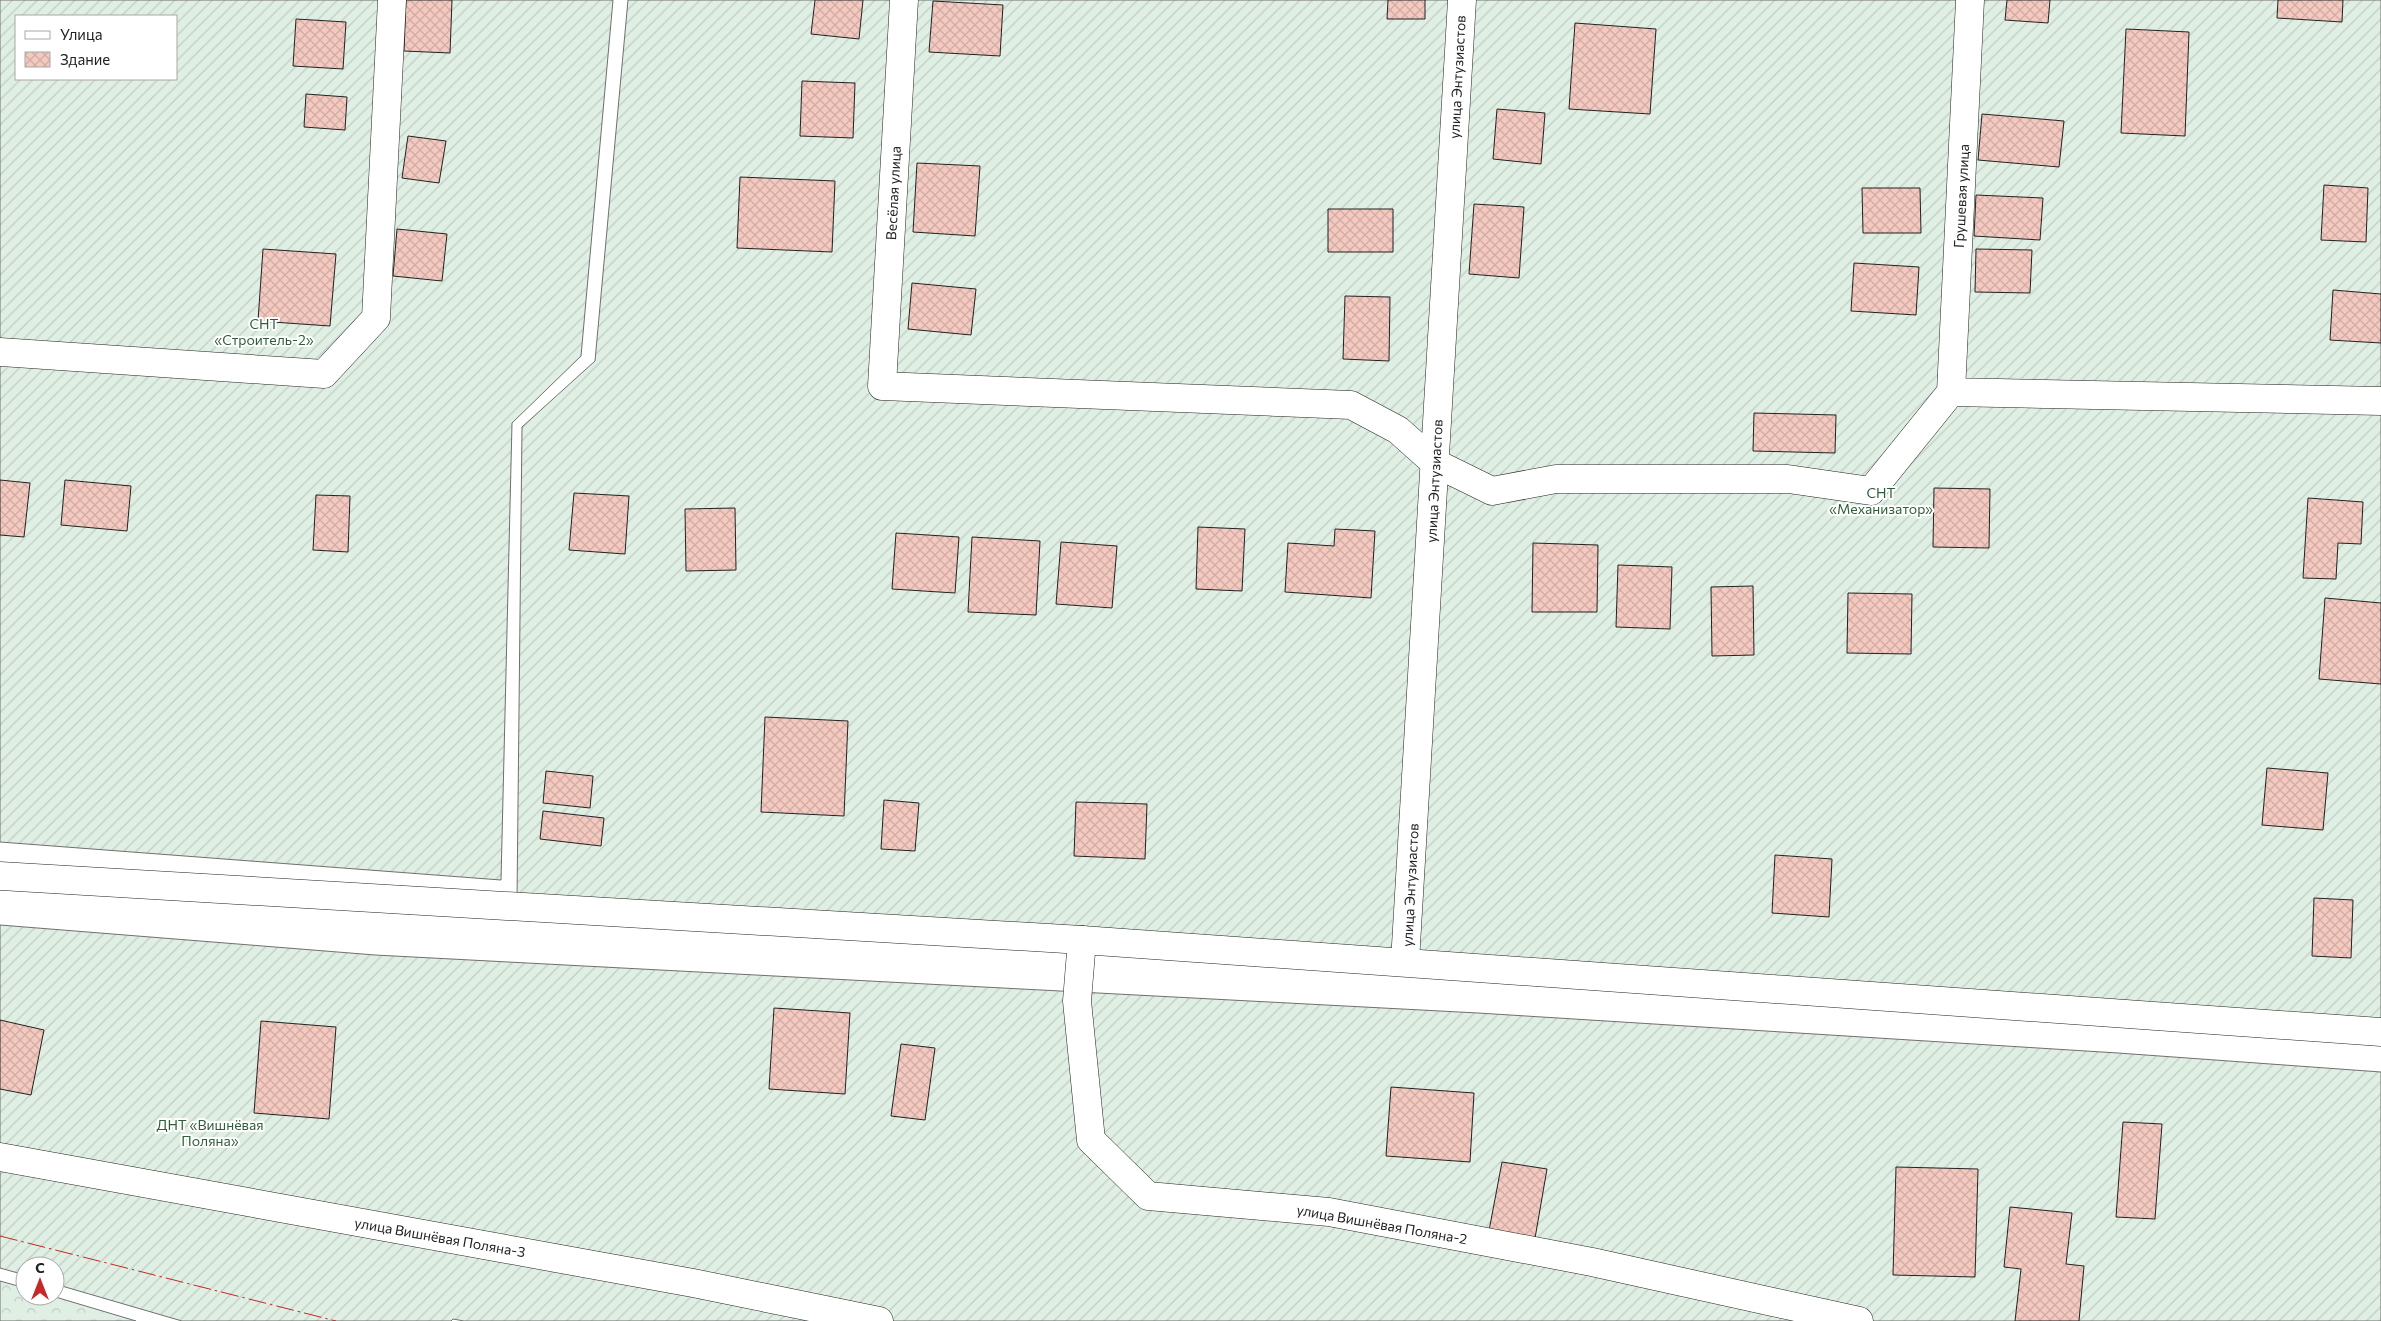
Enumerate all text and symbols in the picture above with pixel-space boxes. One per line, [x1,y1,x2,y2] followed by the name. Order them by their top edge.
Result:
[15,15,178,80] legend
[1445,15,1469,139] street label: улица Энтузиастов
[60,25,102,43] text: Улица
[60,50,110,68] text: Здание
[1950,144,1972,248] street label: Грушевая улица
[882,145,904,241] street label: Весёлая улица
[214,315,314,348] park label: СНТ «Строитель-2»
[1422,419,1446,543] street label: улица Энтузиастов
[1829,484,1933,517] park label: СНТ «Механизатор»
[1398,823,1422,947] street label: улица Энтузиастов
[156,1116,264,1149] park label: ДНТ «Вишнёвая Поляна»
[1295,1201,1469,1247] street label: улица Вишнёвая Поляна-2
[353,1214,527,1260] street label: улица Вишнёвая Поляна-3
[15,1256,65,1306] north arrow
[35,1259,45,1276] text: С

